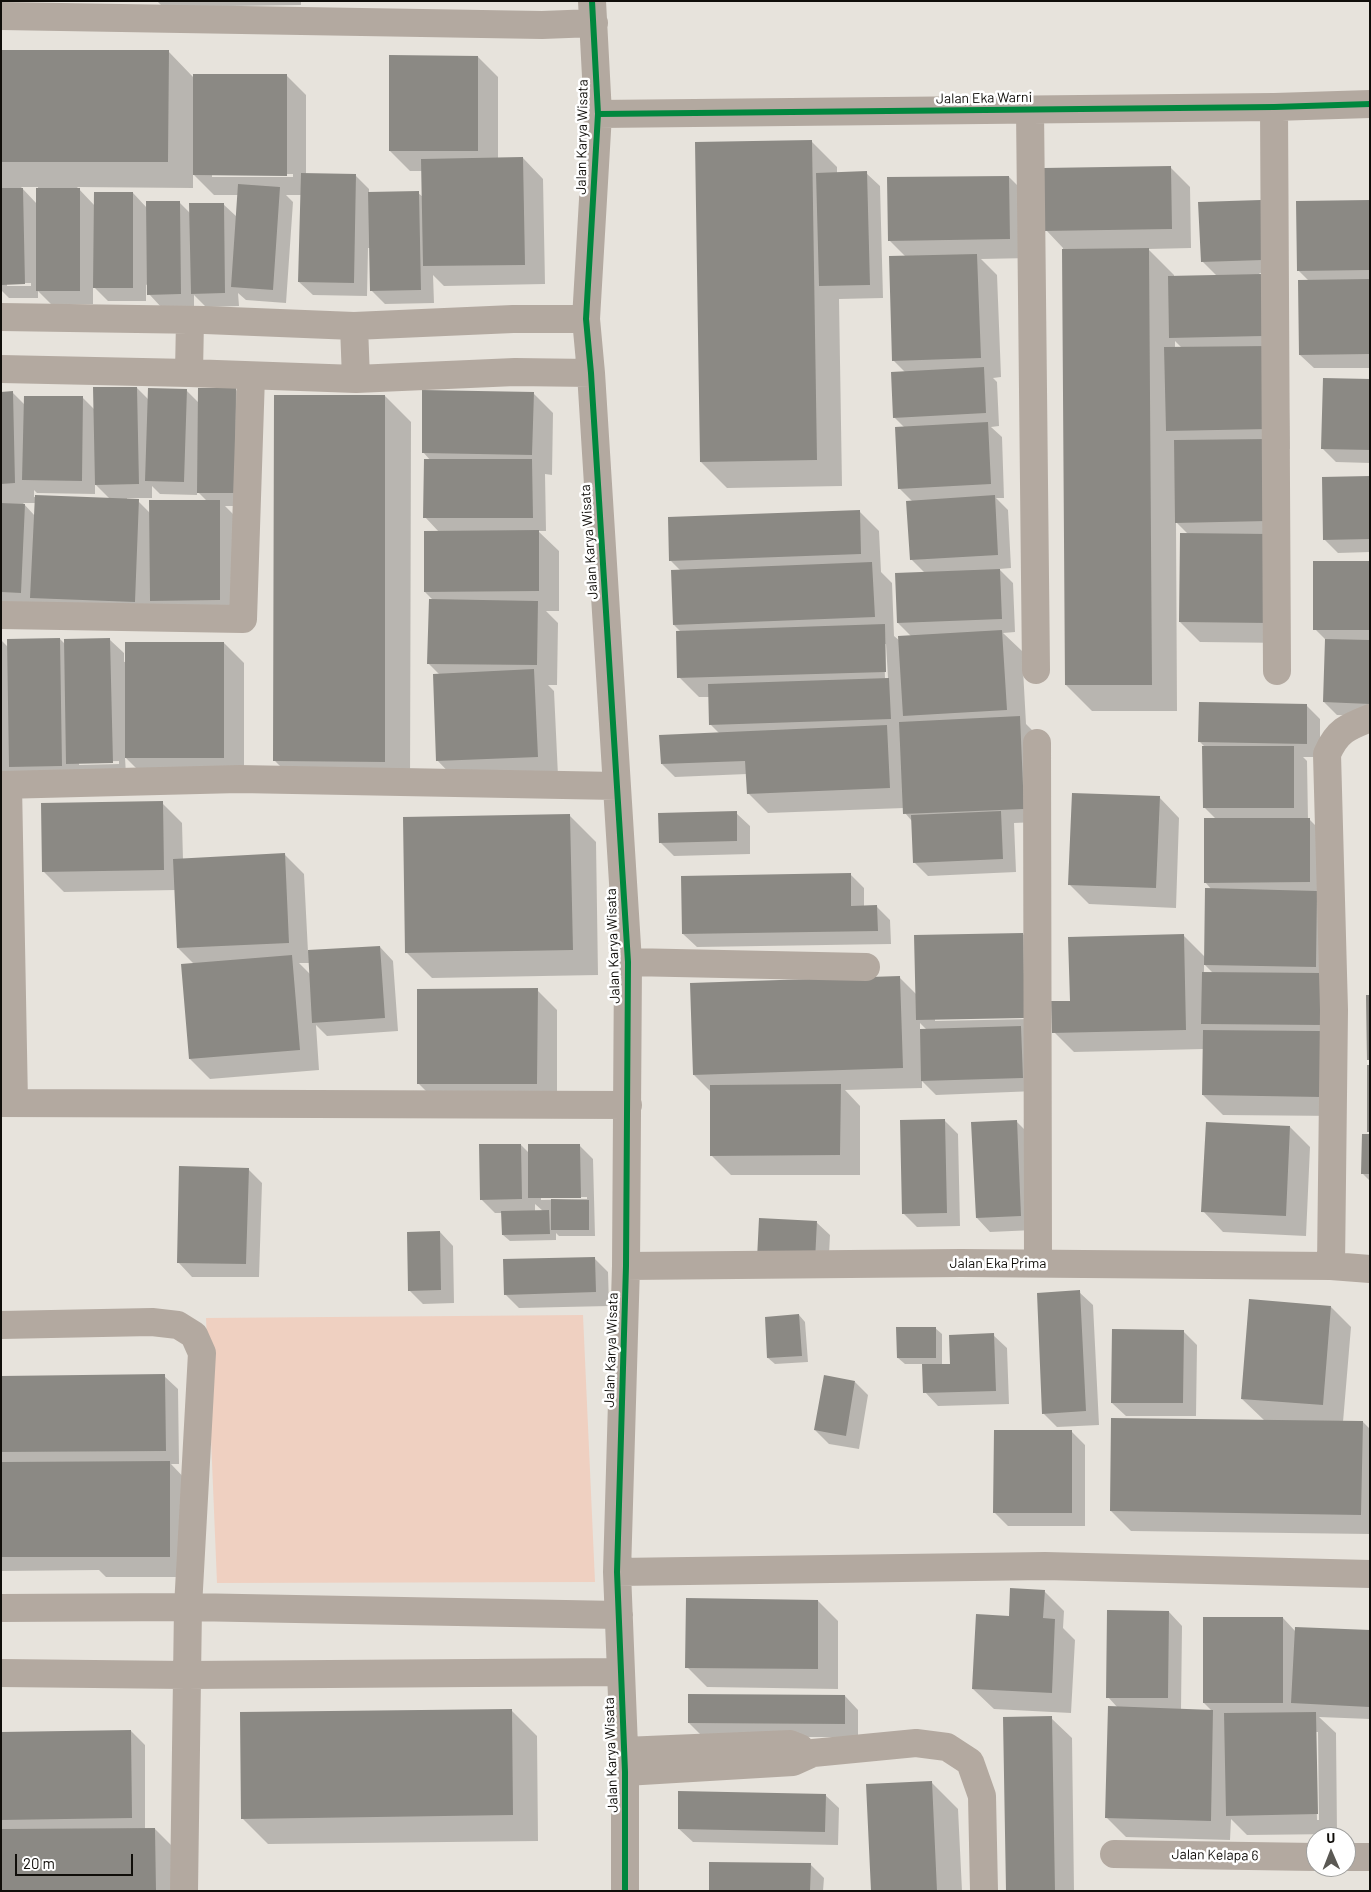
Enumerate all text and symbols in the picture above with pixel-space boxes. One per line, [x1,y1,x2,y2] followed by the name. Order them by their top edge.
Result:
[573,79,591,195] street label: Jalan Karya Wisata
[936,89,1032,107] street label: Jalan Eka Warni
[577,484,601,600] street label: Jalan Karya Wisata
[603,888,623,1004] street label: Jalan Karya Wisata
[950,1255,1046,1271] street label: Jalan Eka Prima
[601,1292,621,1408] street label: Jalan Karya Wisata
[601,1697,621,1813] street label: Jalan Karya Wisata
[1306,1827,1356,1877] north arrow
[1326,1829,1335,1846] text: U
[18,1844,135,1876] scale bar
[1171,1846,1259,1864] street label: Jalan Kelapa 6
[23,1854,55,1872] text: 20 m

